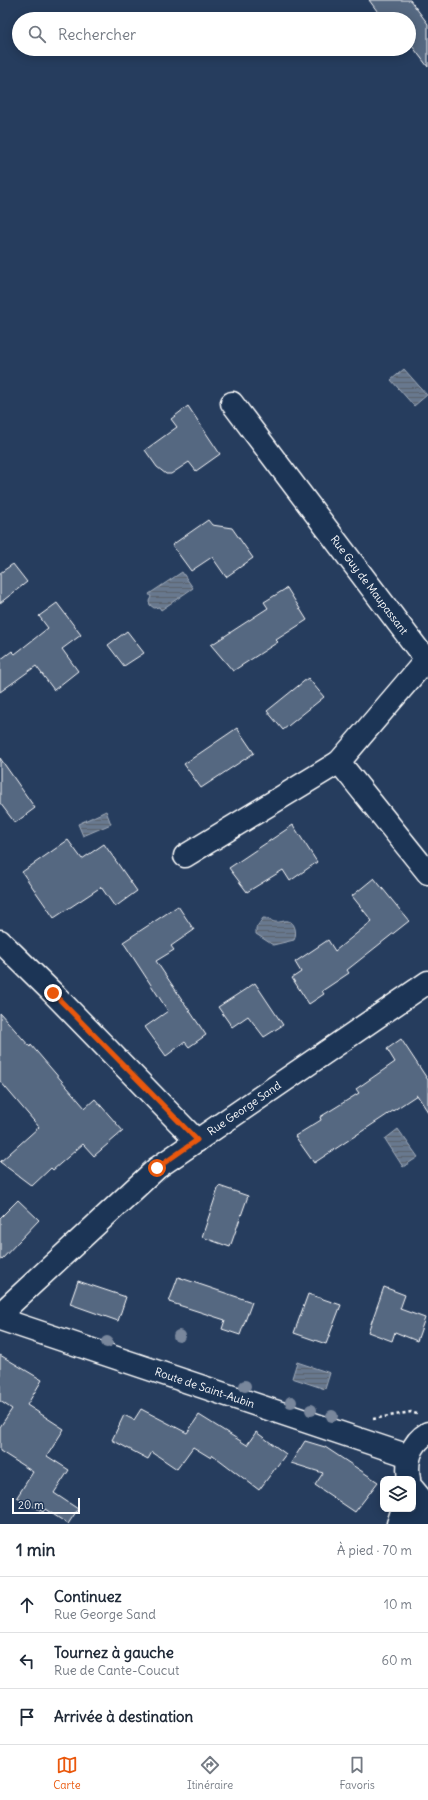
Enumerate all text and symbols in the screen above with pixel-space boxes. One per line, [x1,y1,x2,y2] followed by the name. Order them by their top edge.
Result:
[12,12,416,56] search box
[26,23,48,45] icon: search
[58,25,136,44] text: Rechercher
[327,533,411,637] street label: Rue Guy de Maupassant
[44,984,62,1002] route end
[205,1078,284,1138] street label: Rue George Sand
[148,1159,166,1177] route start
[153,1364,257,1411] street label: Route de Saint-Aubin
[380,1476,416,1512] map controls
[380,1476,416,1512] button: layers
[12,1496,80,1515] scale bar
[18,1498,44,1512] text: 20 m
[16,1539,55,1561] text: 1 min
[337,1542,412,1559] text: À pied · 70 m
[54,1587,122,1606] text: Continuez
[16,1594,38,1616] icon: ahead
[384,1596,412,1613] text: 10 m
[54,1606,156,1623] text: Rue George Sand
[54,1643,174,1662] text: Tournez à gauche
[16,1650,38,1672] icon: left
[381,1652,412,1669] text: 60 m
[54,1662,179,1679] text: Rue de Cante-Coucut
[16,1706,38,1728] icon: arrive
[54,1707,193,1726] text: Arrivée à destination
[53,1754,81,1792] tab: Carte
[187,1754,233,1792] tab: Itinéraire
[339,1754,375,1792] tab: Favoris

